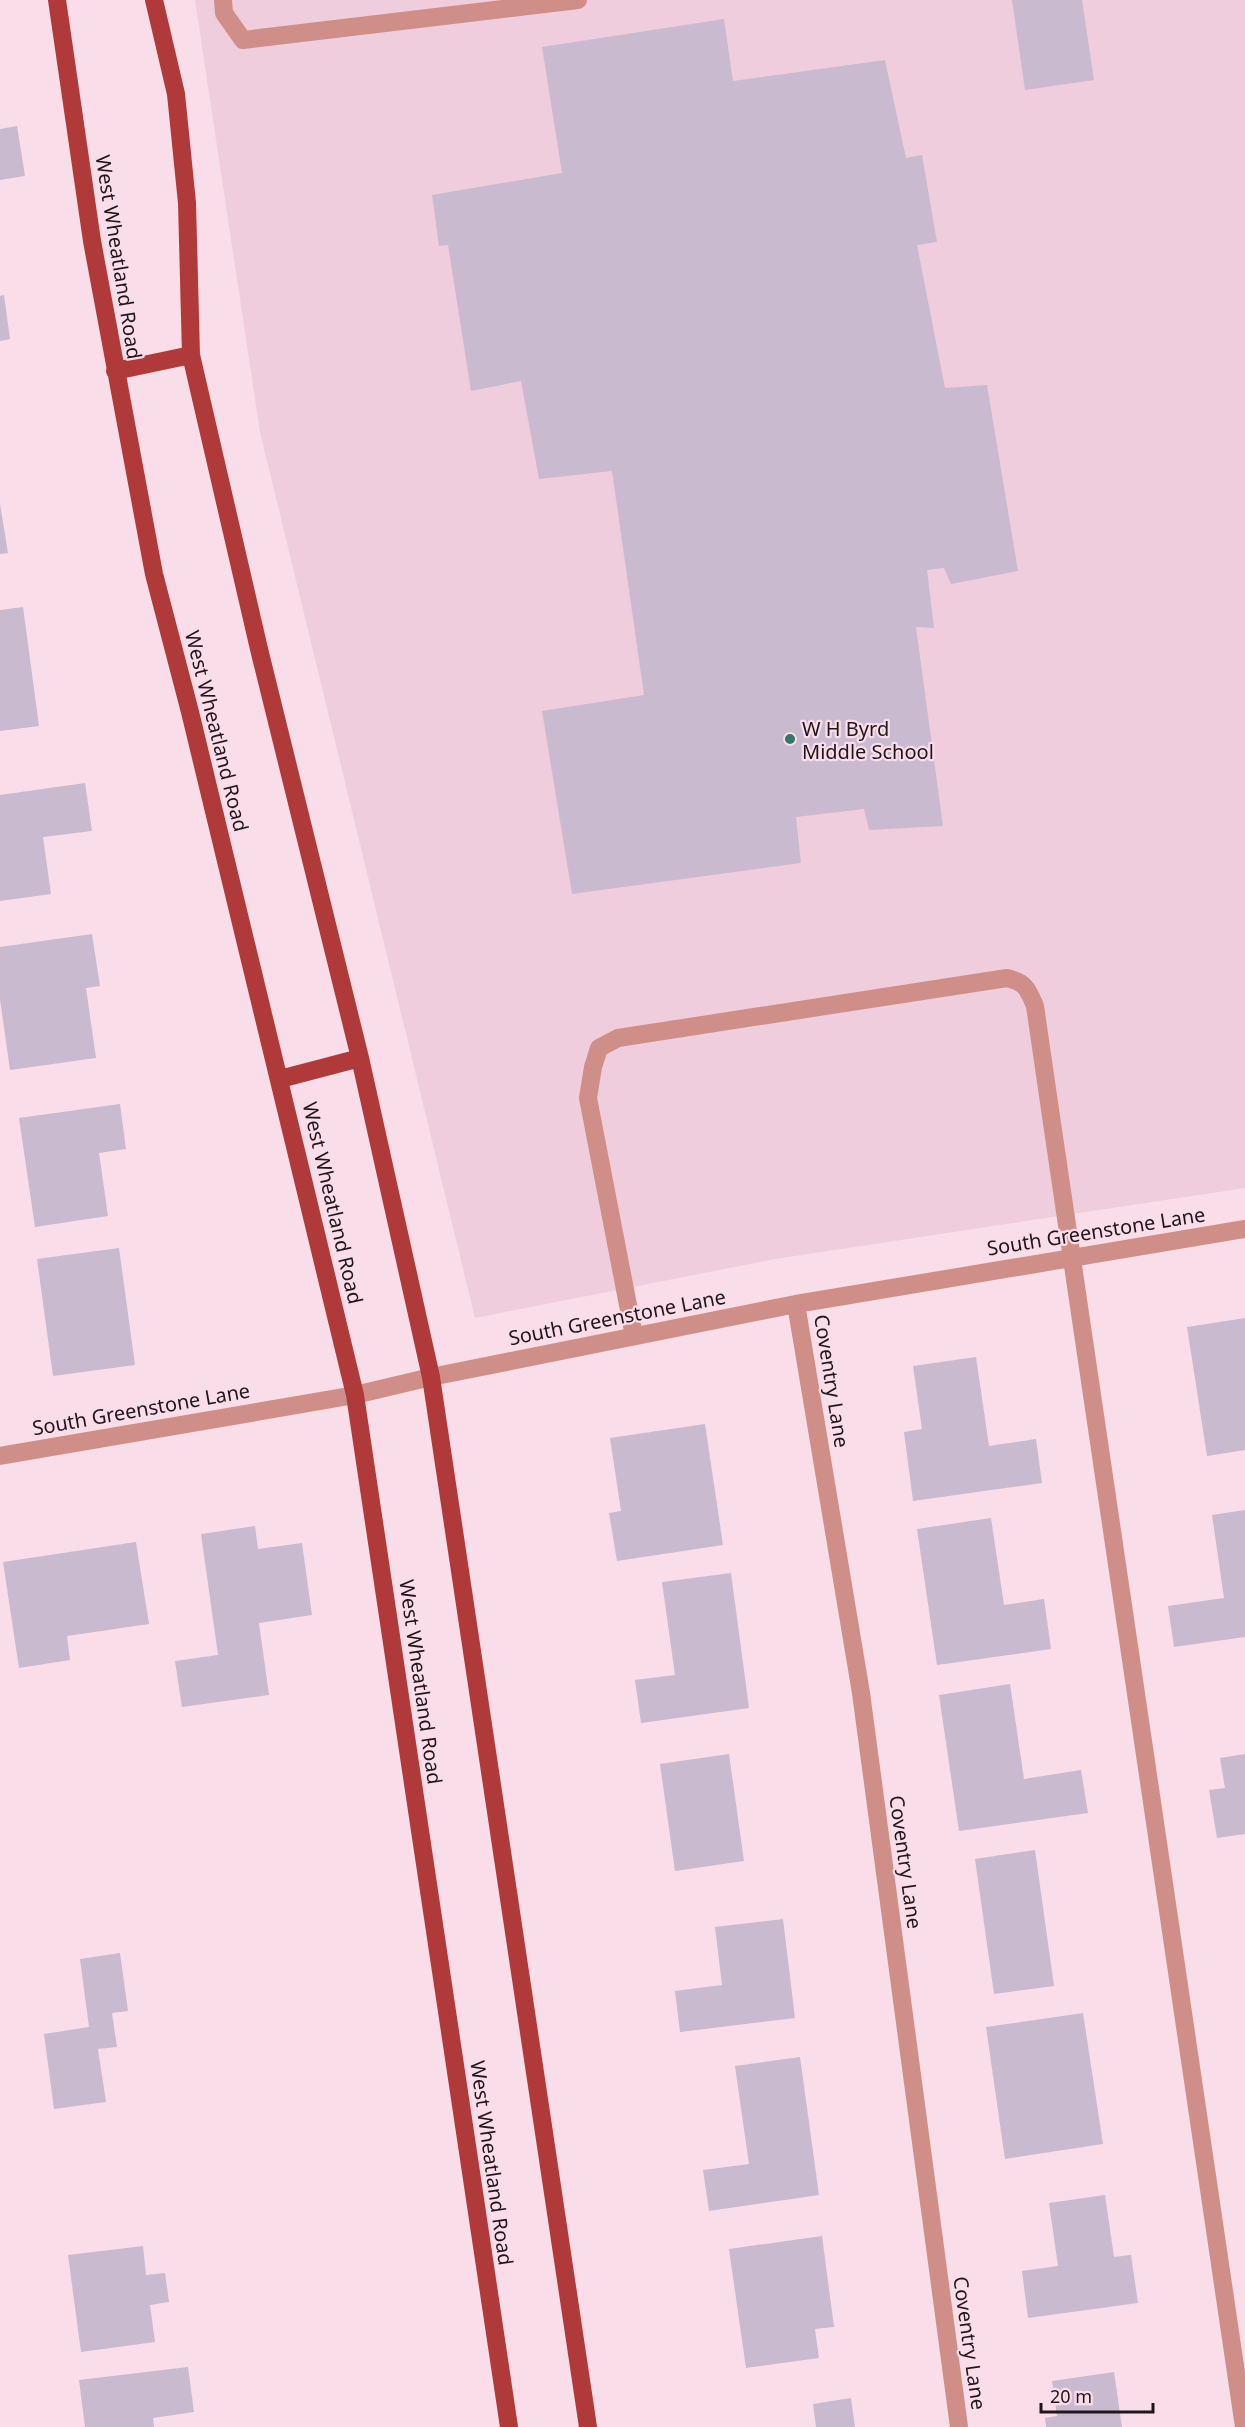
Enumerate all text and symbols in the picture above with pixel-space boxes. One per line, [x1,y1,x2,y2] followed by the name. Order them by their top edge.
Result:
[90,153,148,361] street label: West Wheatland Road
[179,628,255,834] street label: West Wheatland Road
[802,715,934,765] place label: W H Byrd Middle School
[783,732,797,746] marker: W H Byrd Middle School
[297,1099,369,1307] street label: West Wheatland Road
[985,1200,1207,1262] street label: South Greenstone Lane
[506,1283,728,1351] street label: South Greenstone Lane
[808,1313,856,1449] street label: Coventry Lane
[30,1377,252,1441] street label: South Greenstone Lane
[393,1578,449,1786] street label: West Wheatland Road
[883,1794,929,1930] street label: Coventry Lane
[464,2059,520,2267] street label: West Wheatland Road
[947,2275,993,2411] street label: Coventry Lane
[1041,2376,1154,2414] scale bar
[1050,2384,1092,2408] text: 20 m

